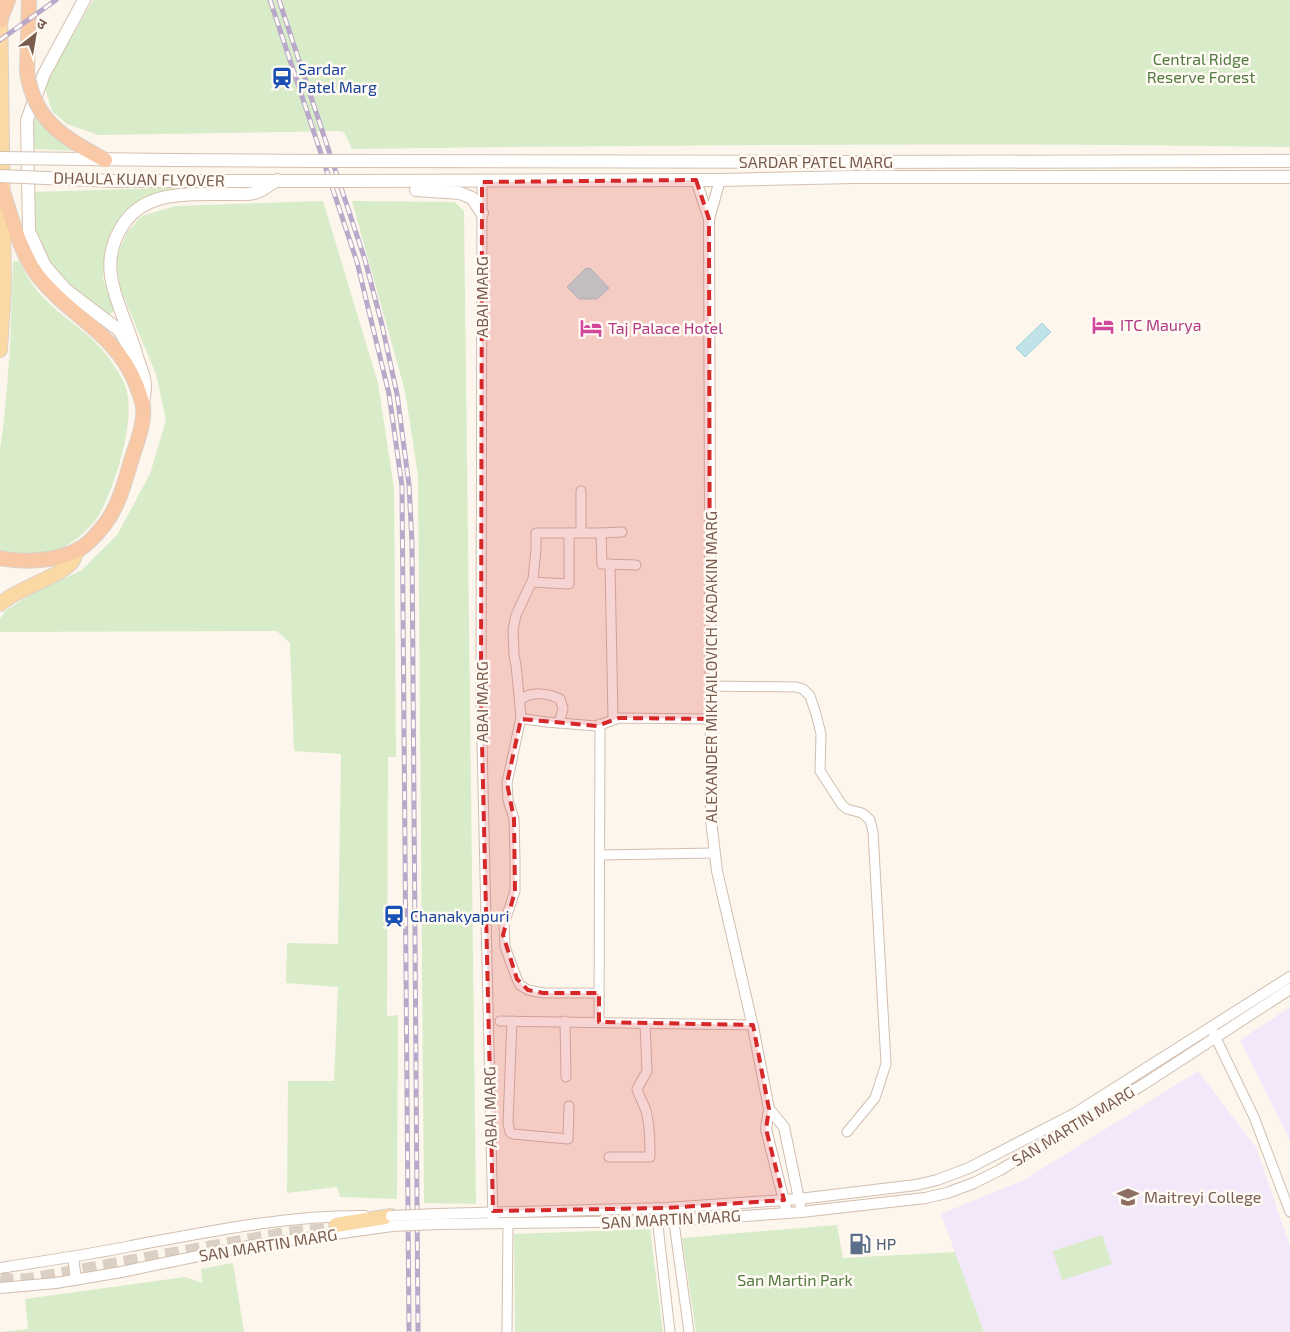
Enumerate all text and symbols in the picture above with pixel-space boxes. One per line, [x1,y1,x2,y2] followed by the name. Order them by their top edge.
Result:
[10,10,60,60] north arrow
[34,14,51,33] text: उ
[1147,49,1255,86] park label: Central Ridge Reserve Forest
[298,59,377,96] place label: Sardar Patel Marg
[269,65,295,91] station icon: Sardar Patel Marg
[739,152,893,171] street label: SARDAR PATEL MARG
[53,168,225,189] street label: DHAULA KUAN FLYOVER
[472,256,491,338] street label: ABAI MARG
[1090,312,1116,338] hotel icon: ITC Maurya
[578,315,604,341] hotel icon: Taj Palace Hotel
[1120,315,1201,334] place label: ITC Maurya
[608,318,723,338] place label: Taj Palace Hotel
[701,511,720,823] street label: ALEXANDER MIKHAILOVICH KADAKIN MARG
[472,661,491,743] street label: ABAI MARG
[381,903,407,929] station icon: Chanakyapuri
[410,906,509,925] place label: Chanakyapuri
[479,1066,500,1148] street label: ABAI MARG
[1008,1081,1138,1170] street label: SAN MARTIN MARG
[1115,1184,1141,1210] school or university icon: Maitreyi College
[1144,1187,1261,1206] place label: Maitreyi College
[601,1205,741,1232] street label: SAN MARTIN MARG
[197,1224,338,1265] street label: SAN MARTIN MARG
[847,1231,873,1257] fuel station icon: HP
[876,1234,896,1253] place label: HP
[737,1270,853,1289] park label: San Martin Park

